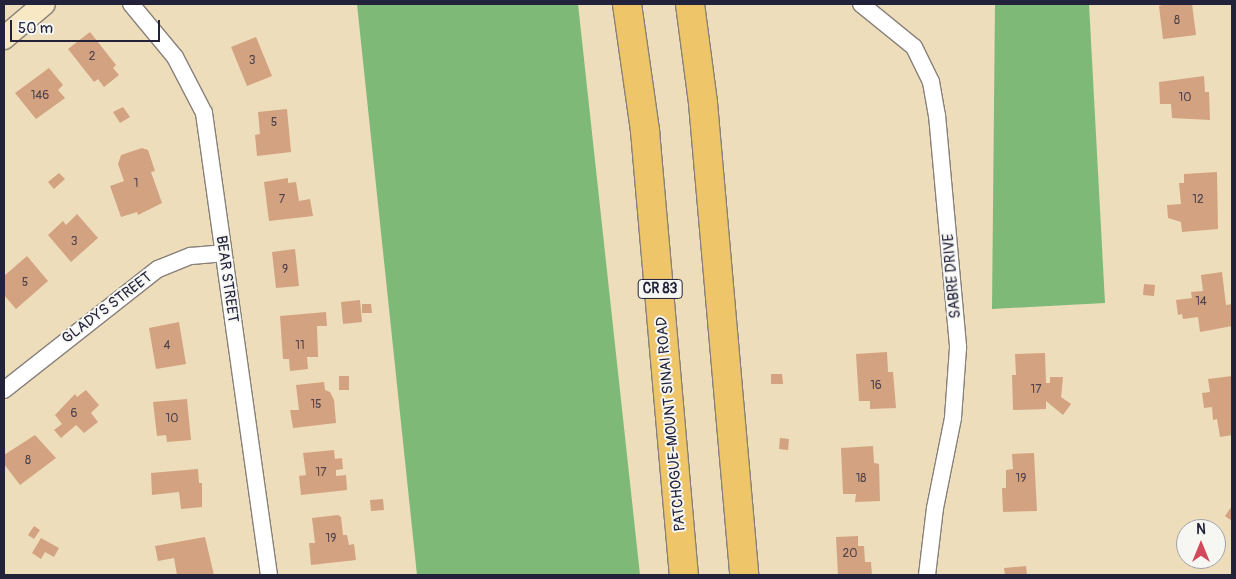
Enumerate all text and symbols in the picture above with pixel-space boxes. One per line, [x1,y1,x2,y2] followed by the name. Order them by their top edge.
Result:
[12,10,162,42] scale bar
[1174,14,1180,28] house number: 8
[18,19,53,38] text: 50 m
[89,50,95,64] house number: 2
[249,54,255,68] house number: 3
[31,89,49,103] house number: 146
[1179,91,1191,105] house number: 10
[271,116,277,130] house number: 5
[134,177,138,191] house number: 1
[279,193,285,207] house number: 7
[1192,193,1204,207] house number: 12
[939,233,965,319] street label: SABRE DRIVE
[212,234,242,324] street label: BEAR STREET
[71,235,77,249] house number: 3
[282,263,288,277] house number: 9
[58,268,156,348] street label: GLADYS STREET
[22,276,28,290] house number: 5
[638,278,682,300] road number: CR 83
[1195,295,1207,309] house number: 14
[653,316,689,532] street label: PATCHOGUE-MOUNT SINAI ROAD
[164,339,170,353] house number: 4
[295,339,305,353] house number: 11
[870,379,882,393] house number: 16
[1030,383,1042,397] house number: 17
[310,398,322,412] house number: 15
[71,407,77,421] house number: 6
[166,412,178,426] house number: 10
[25,454,31,468] house number: 8
[315,466,327,480] house number: 17
[856,472,866,486] house number: 18
[1016,472,1026,486] house number: 19
[1176,519,1226,569] north arrow
[1196,521,1206,538] text: N
[326,532,336,546] house number: 19
[843,547,857,561] house number: 20

